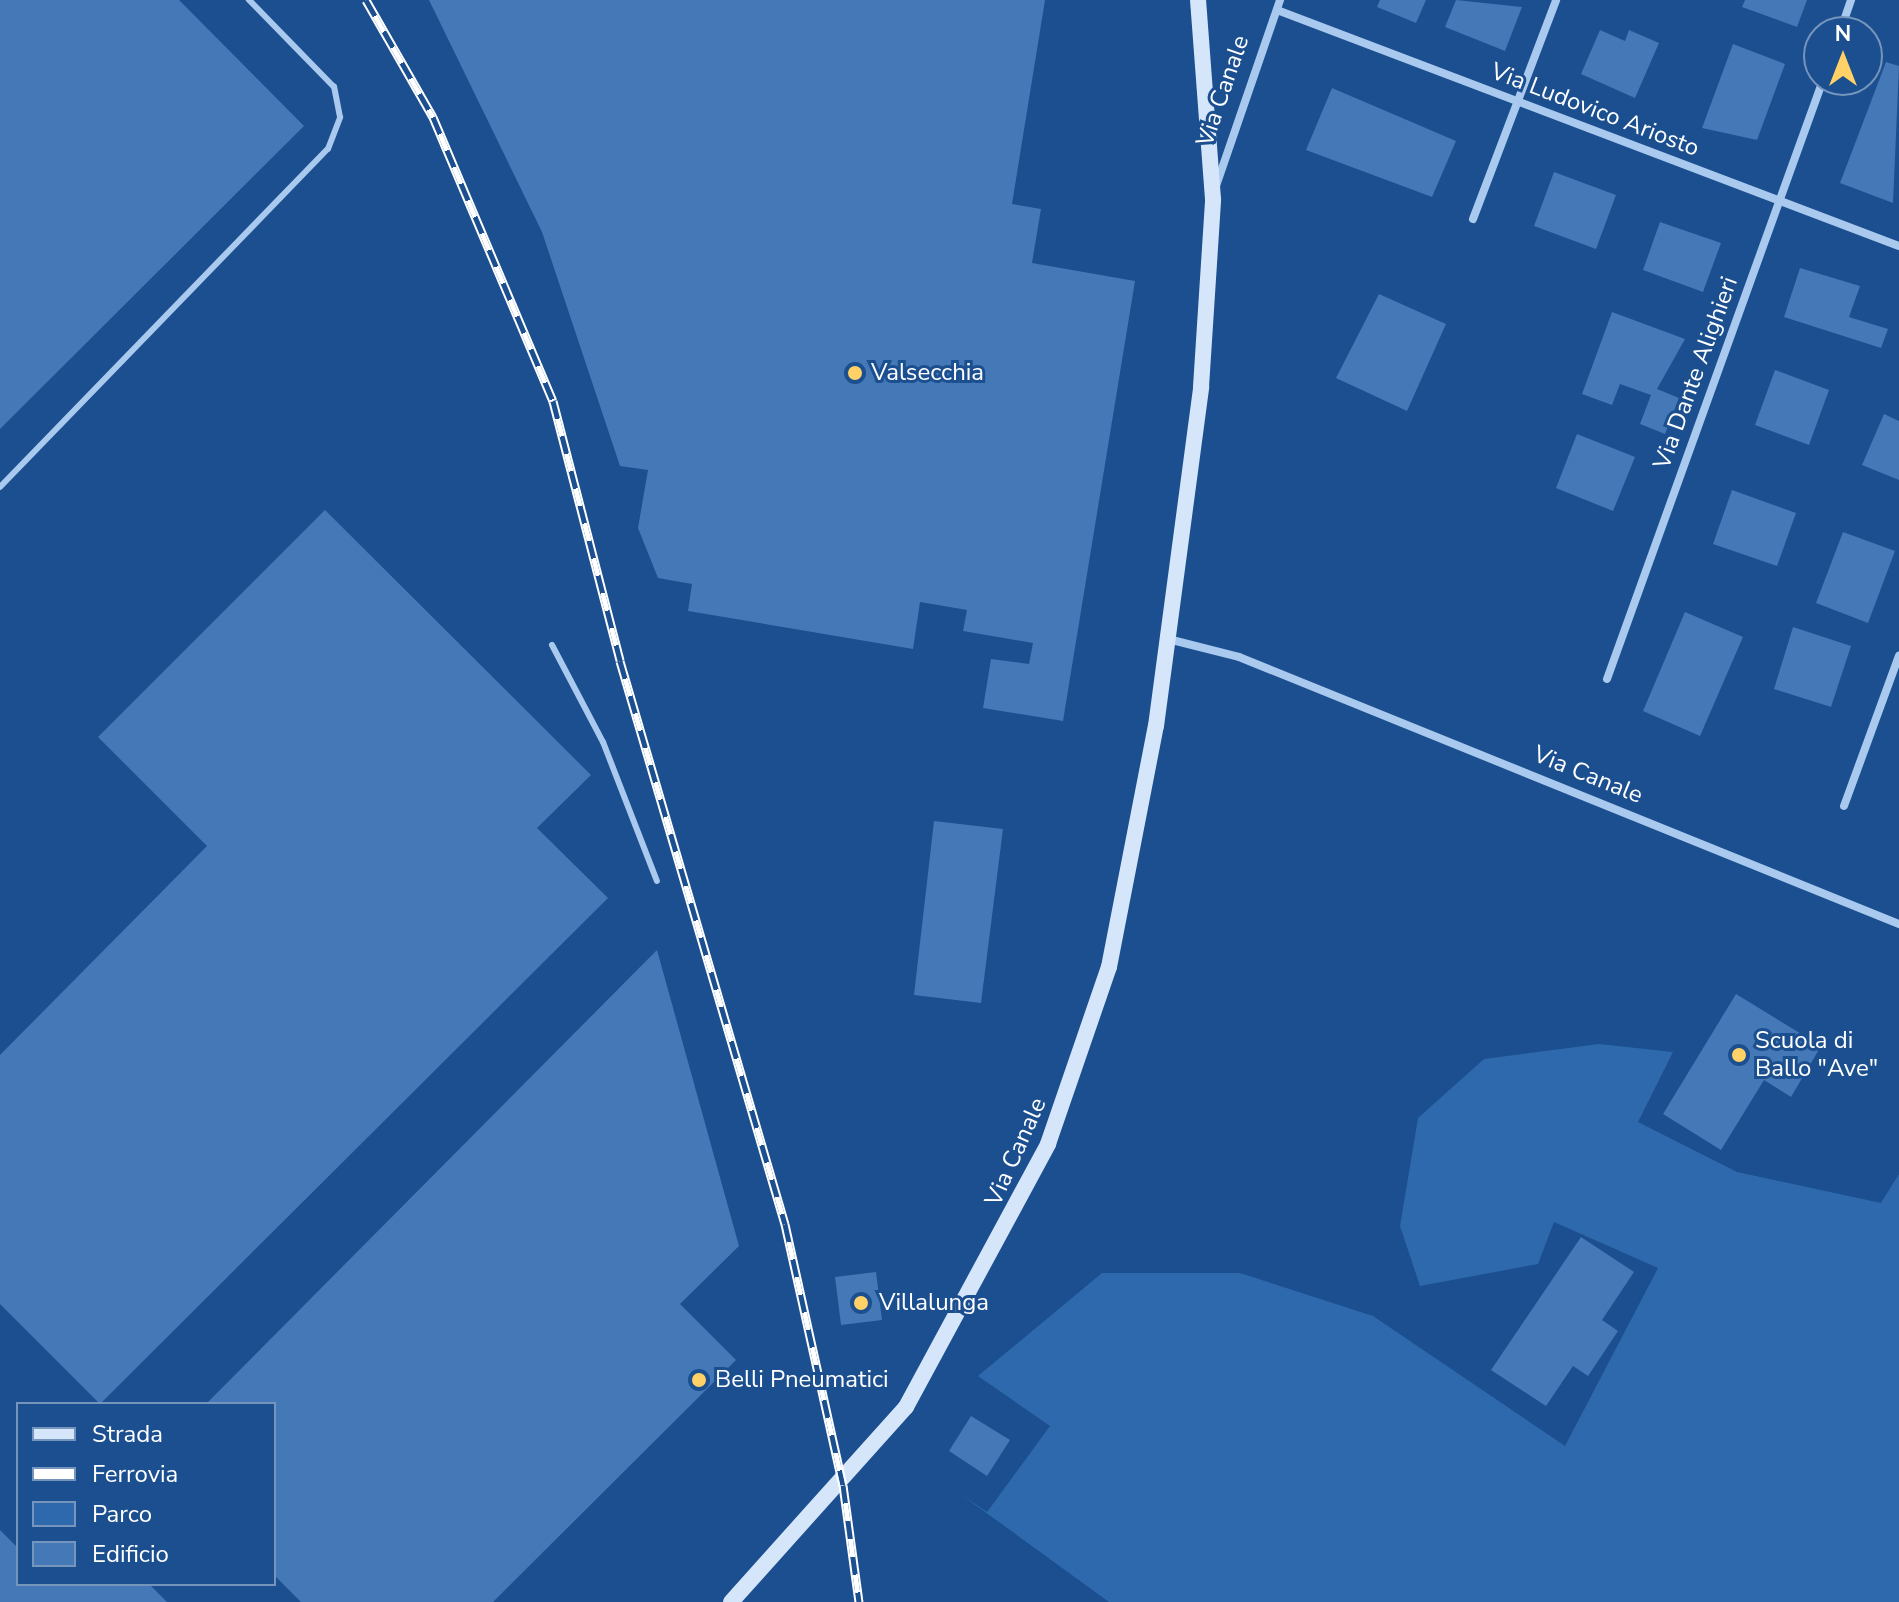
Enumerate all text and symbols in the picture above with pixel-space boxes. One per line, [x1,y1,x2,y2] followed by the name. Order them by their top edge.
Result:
[1803,16,1883,96] north arrow
[1835,19,1851,49] text: N
[1191,32,1255,150] street label: Via Canale
[1487,57,1703,163] street label: Via Ludovico Ariosto
[1648,273,1744,473] street label: Via Dante Alighieri
[871,359,984,387] place label: Valsecchia
[846,364,864,382] marker: Valsecchia
[1529,740,1647,810] street label: Via Canale
[1755,1027,1878,1083] place label: Scuola di Ballo "Ave"
[1730,1046,1748,1064] marker: Scuola di Ballo "Ave"
[979,1093,1053,1211] street label: Via Canale
[879,1289,989,1317] place label: Villalunga
[850,1292,872,1314] marker: Villalunga
[715,1366,889,1394] place label: Belli Pneumatici
[690,1371,708,1389] marker: Belli Pneumatici
[16,1402,276,1586] legend
[92,1418,163,1450] text: Strada
[92,1458,178,1490] text: Ferrovia
[92,1498,152,1530] text: Parco
[92,1538,169,1570] text: Edificio

